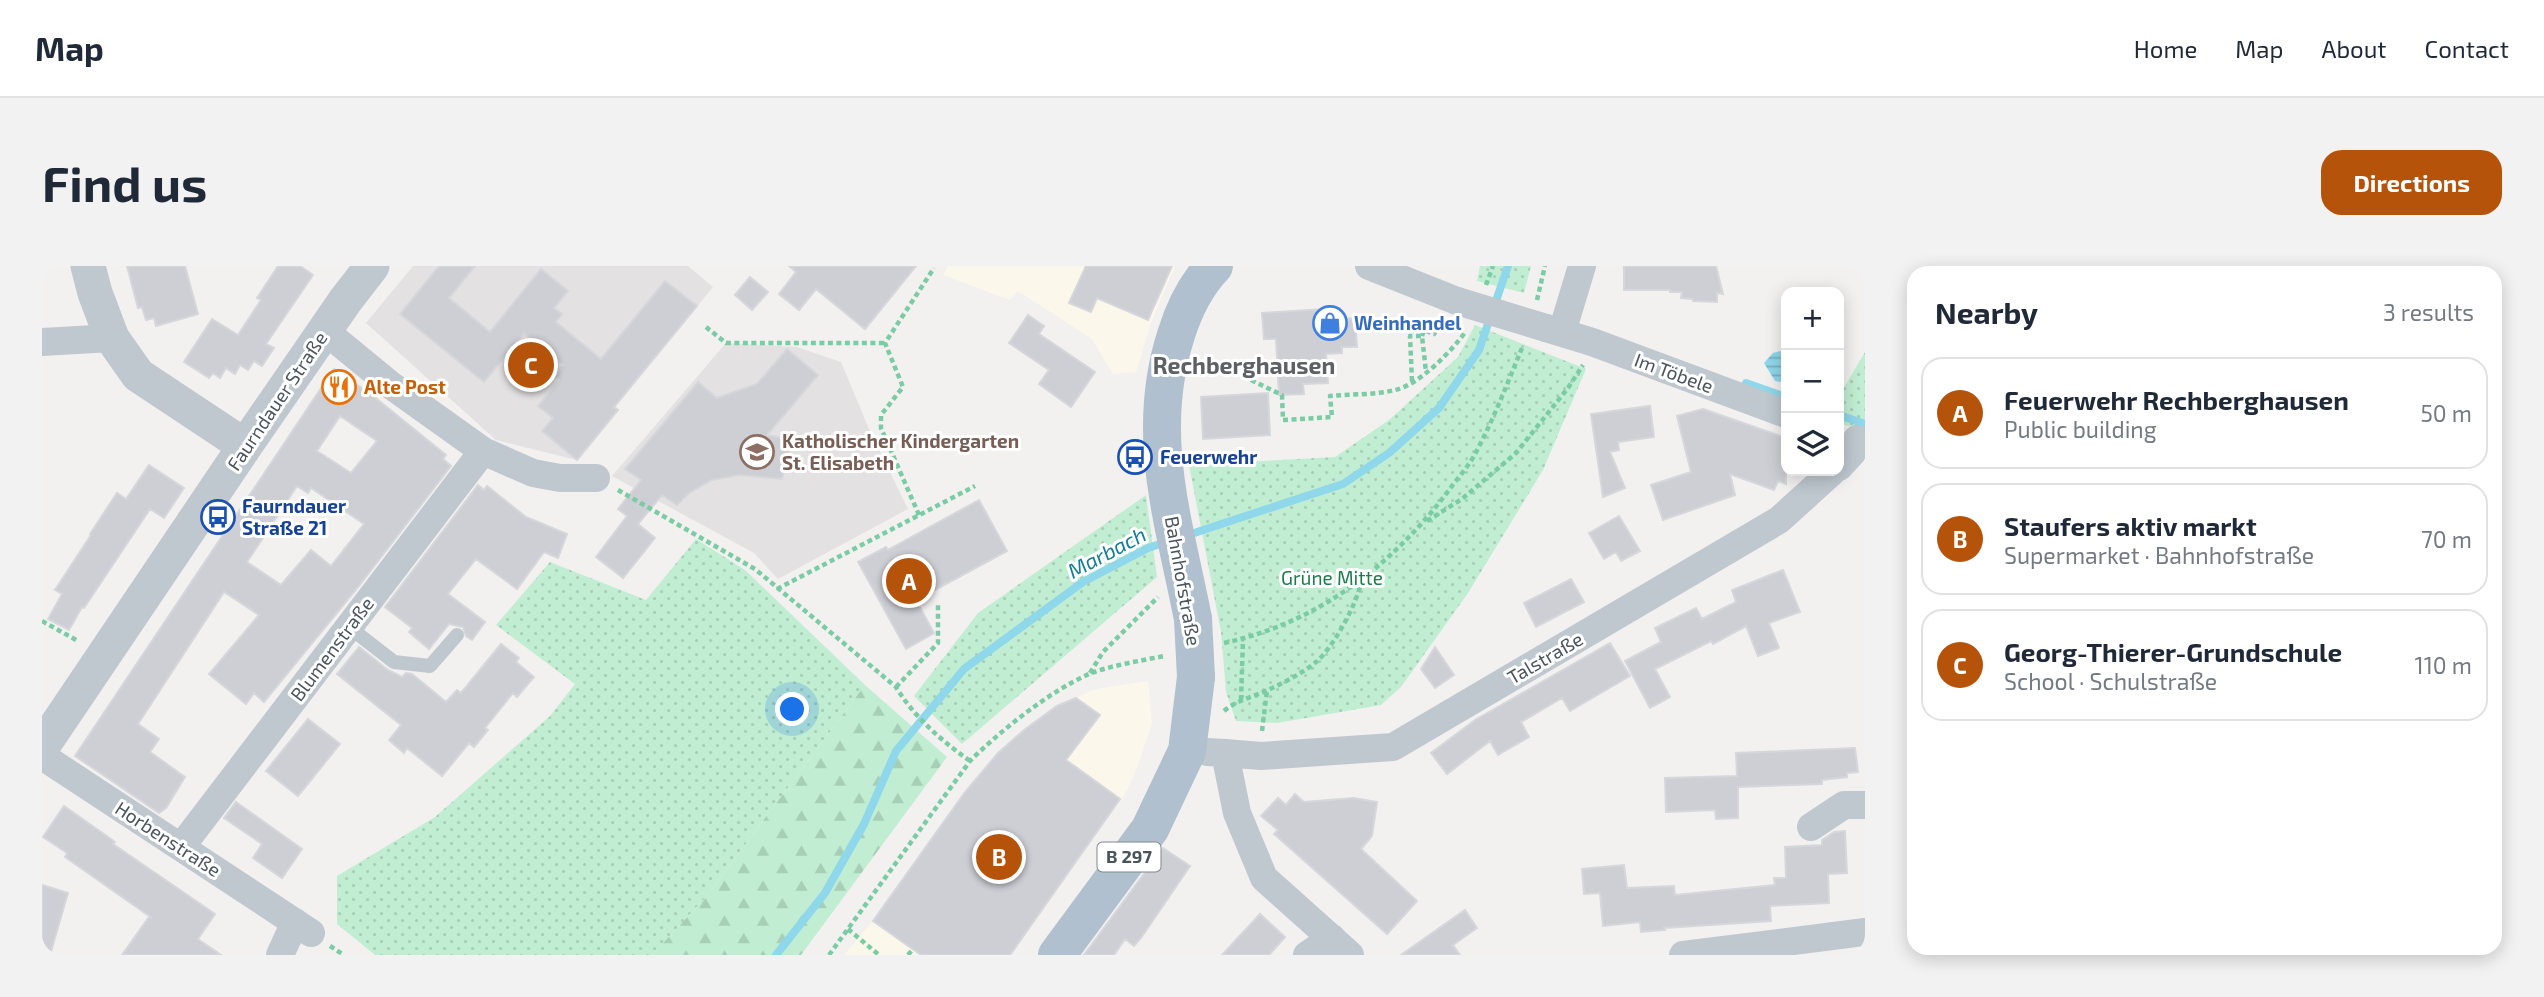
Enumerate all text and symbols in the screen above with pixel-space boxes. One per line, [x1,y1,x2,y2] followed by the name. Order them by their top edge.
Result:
[35,28,104,68] text: Map
[2134,34,2197,63] text: Home
[2235,34,2283,63] text: Map
[2321,34,2387,63] text: About
[2425,34,2509,63] text: Contact
[2321,150,2502,215] button: Directions
[42,153,207,212] text: Find us
[1781,287,1844,476] map controls
[1781,287,1844,350] button: +
[1935,294,2038,330] text: Nearby
[2383,298,2474,326] text: 3 results
[1311,304,1349,342] shop icon: Weinhandel
[1354,311,1462,334] place label: Weinhandel
[222,327,332,474] street label: Faurndauer Straße
[508,339,554,391] pin: C
[1632,348,1717,397] street label: Im Töbele
[1781,350,1844,413] button: −
[1153,351,1335,379] district label: Rechberghausen
[320,368,358,406] restaurant icon: Alte Post
[364,375,446,398] place label: Alte Post
[2004,384,2349,415] text: Feuerwehr Rechberghausen
[1952,399,1968,427] text: A
[2421,399,2472,427] text: 50 m
[1781,413,1844,476] button: layers
[2004,415,2157,443] text: Public building
[782,429,1019,474] place label: Katholischer Kindergarten St. Elisabeth
[738,433,776,471] school or university icon: Katholischer Kindergarten St. Elisabeth
[1116,438,1154,476] bus stop icon: Feuerwehr
[1160,445,1257,468] place label: Feuerwehr
[242,494,346,539] place label: Faurndauer Straße 21
[199,498,237,536] bus stop icon: Faurndauer Straße 21
[2004,510,2257,541] text: Staufers aktiv markt
[1161,514,1206,648] street label: Bahnhofstraße
[1063,521,1150,583] water label: Marbach
[1953,525,1967,553] text: B
[2421,525,2472,553] text: 70 m
[2004,541,2314,569] text: Supermarket · Bahnhofstraße
[886,555,932,607] pin: A
[1281,566,1383,589] park label: Grüne Mitte
[285,592,378,705] street label: Blumenstraße
[1503,627,1587,688] street label: Talstraße
[2004,636,2342,667] text: Georg-Thierer-Grundschule
[1953,651,1967,679] text: C
[2415,651,2472,679] text: 110 m
[2004,667,2217,695] text: School · Schulstraße
[775,692,809,726] your location
[111,796,225,881] street label: Horbenstraße
[976,831,1022,883] pin: B
[1098,842,1160,872] road number: B 297

